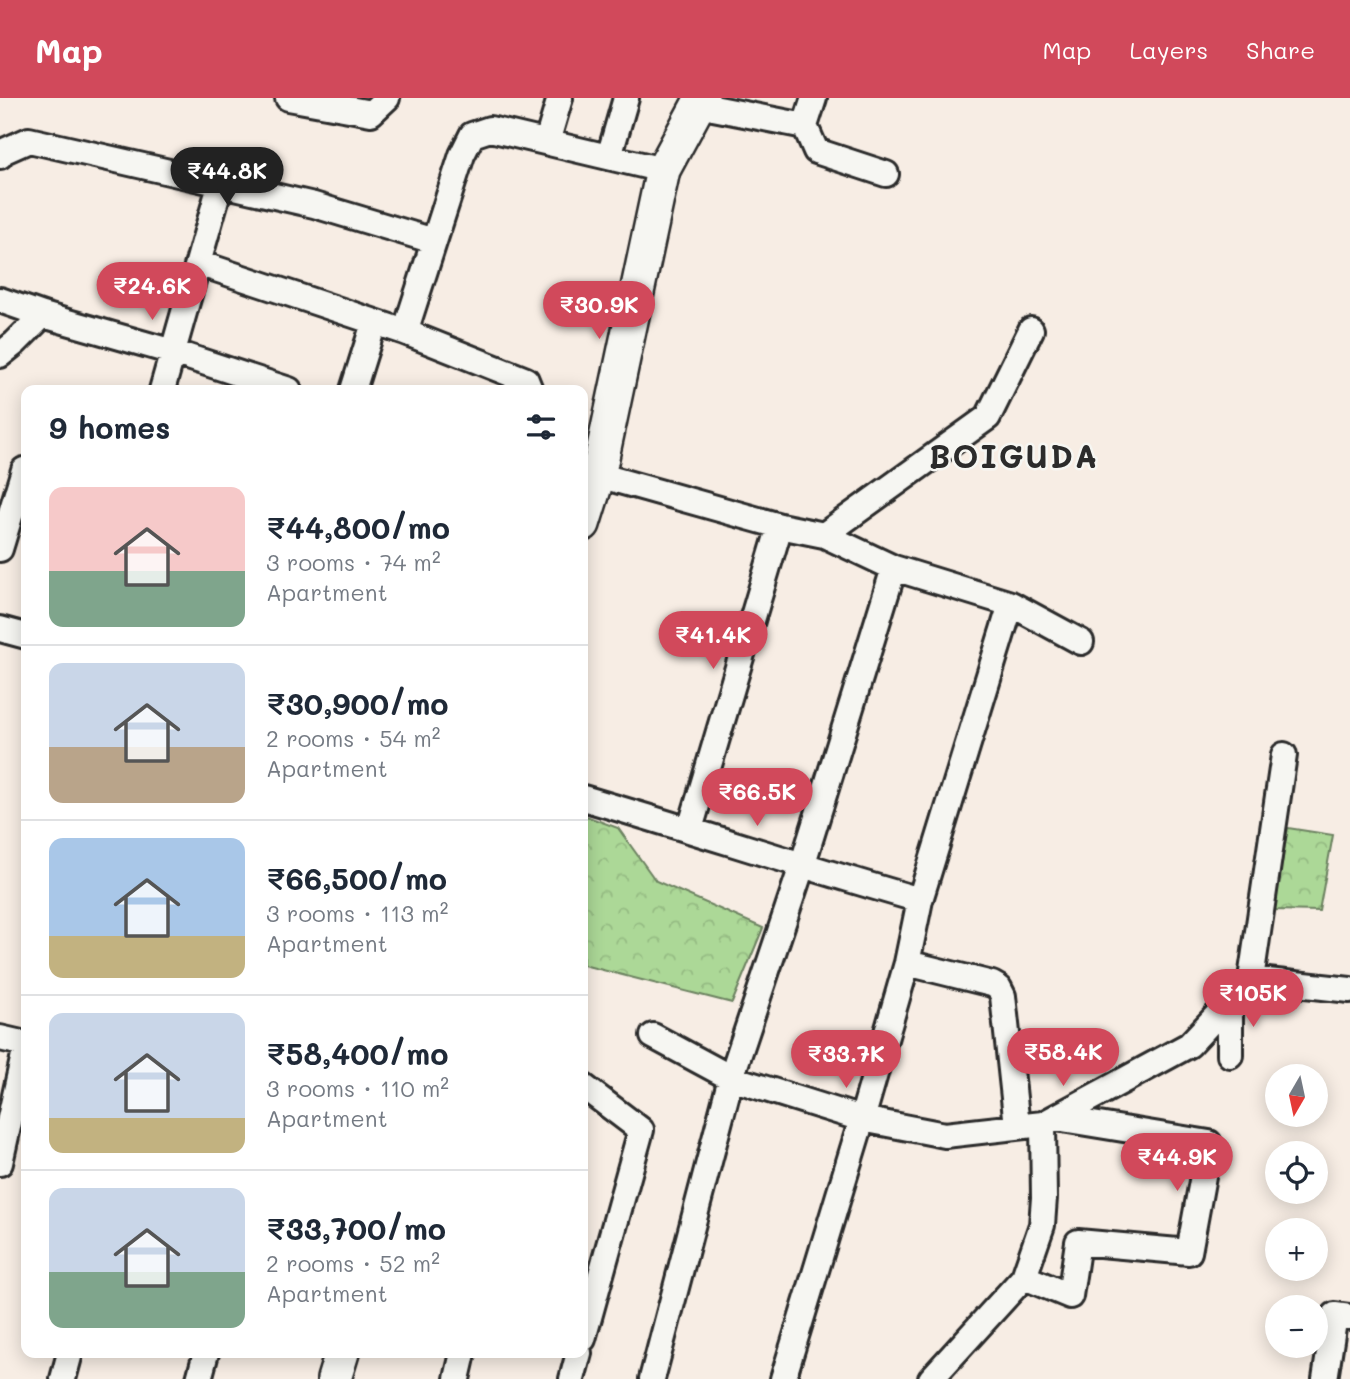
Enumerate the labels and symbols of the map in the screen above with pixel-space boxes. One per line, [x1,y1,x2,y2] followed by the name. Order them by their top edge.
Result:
[170,148,284,207] pin: ₹44.8K
[95,262,209,322] pin: ₹24.6K
[542,282,656,341] pin: ₹30.9K
[929,434,1099,476] district label: BOIGUDA
[656,612,770,671] pin: ₹41.4K
[700,768,814,828] pin: ₹66.5K
[1204,970,1302,1029] pin: ₹105K
[1006,1028,1120,1088] pin: ₹58.4K
[789,1030,903,1090] pin: ₹33.7K
[1265,1064,1328,1127] north arrow
[1120,1134,1234,1193] pin: ₹44.9K

